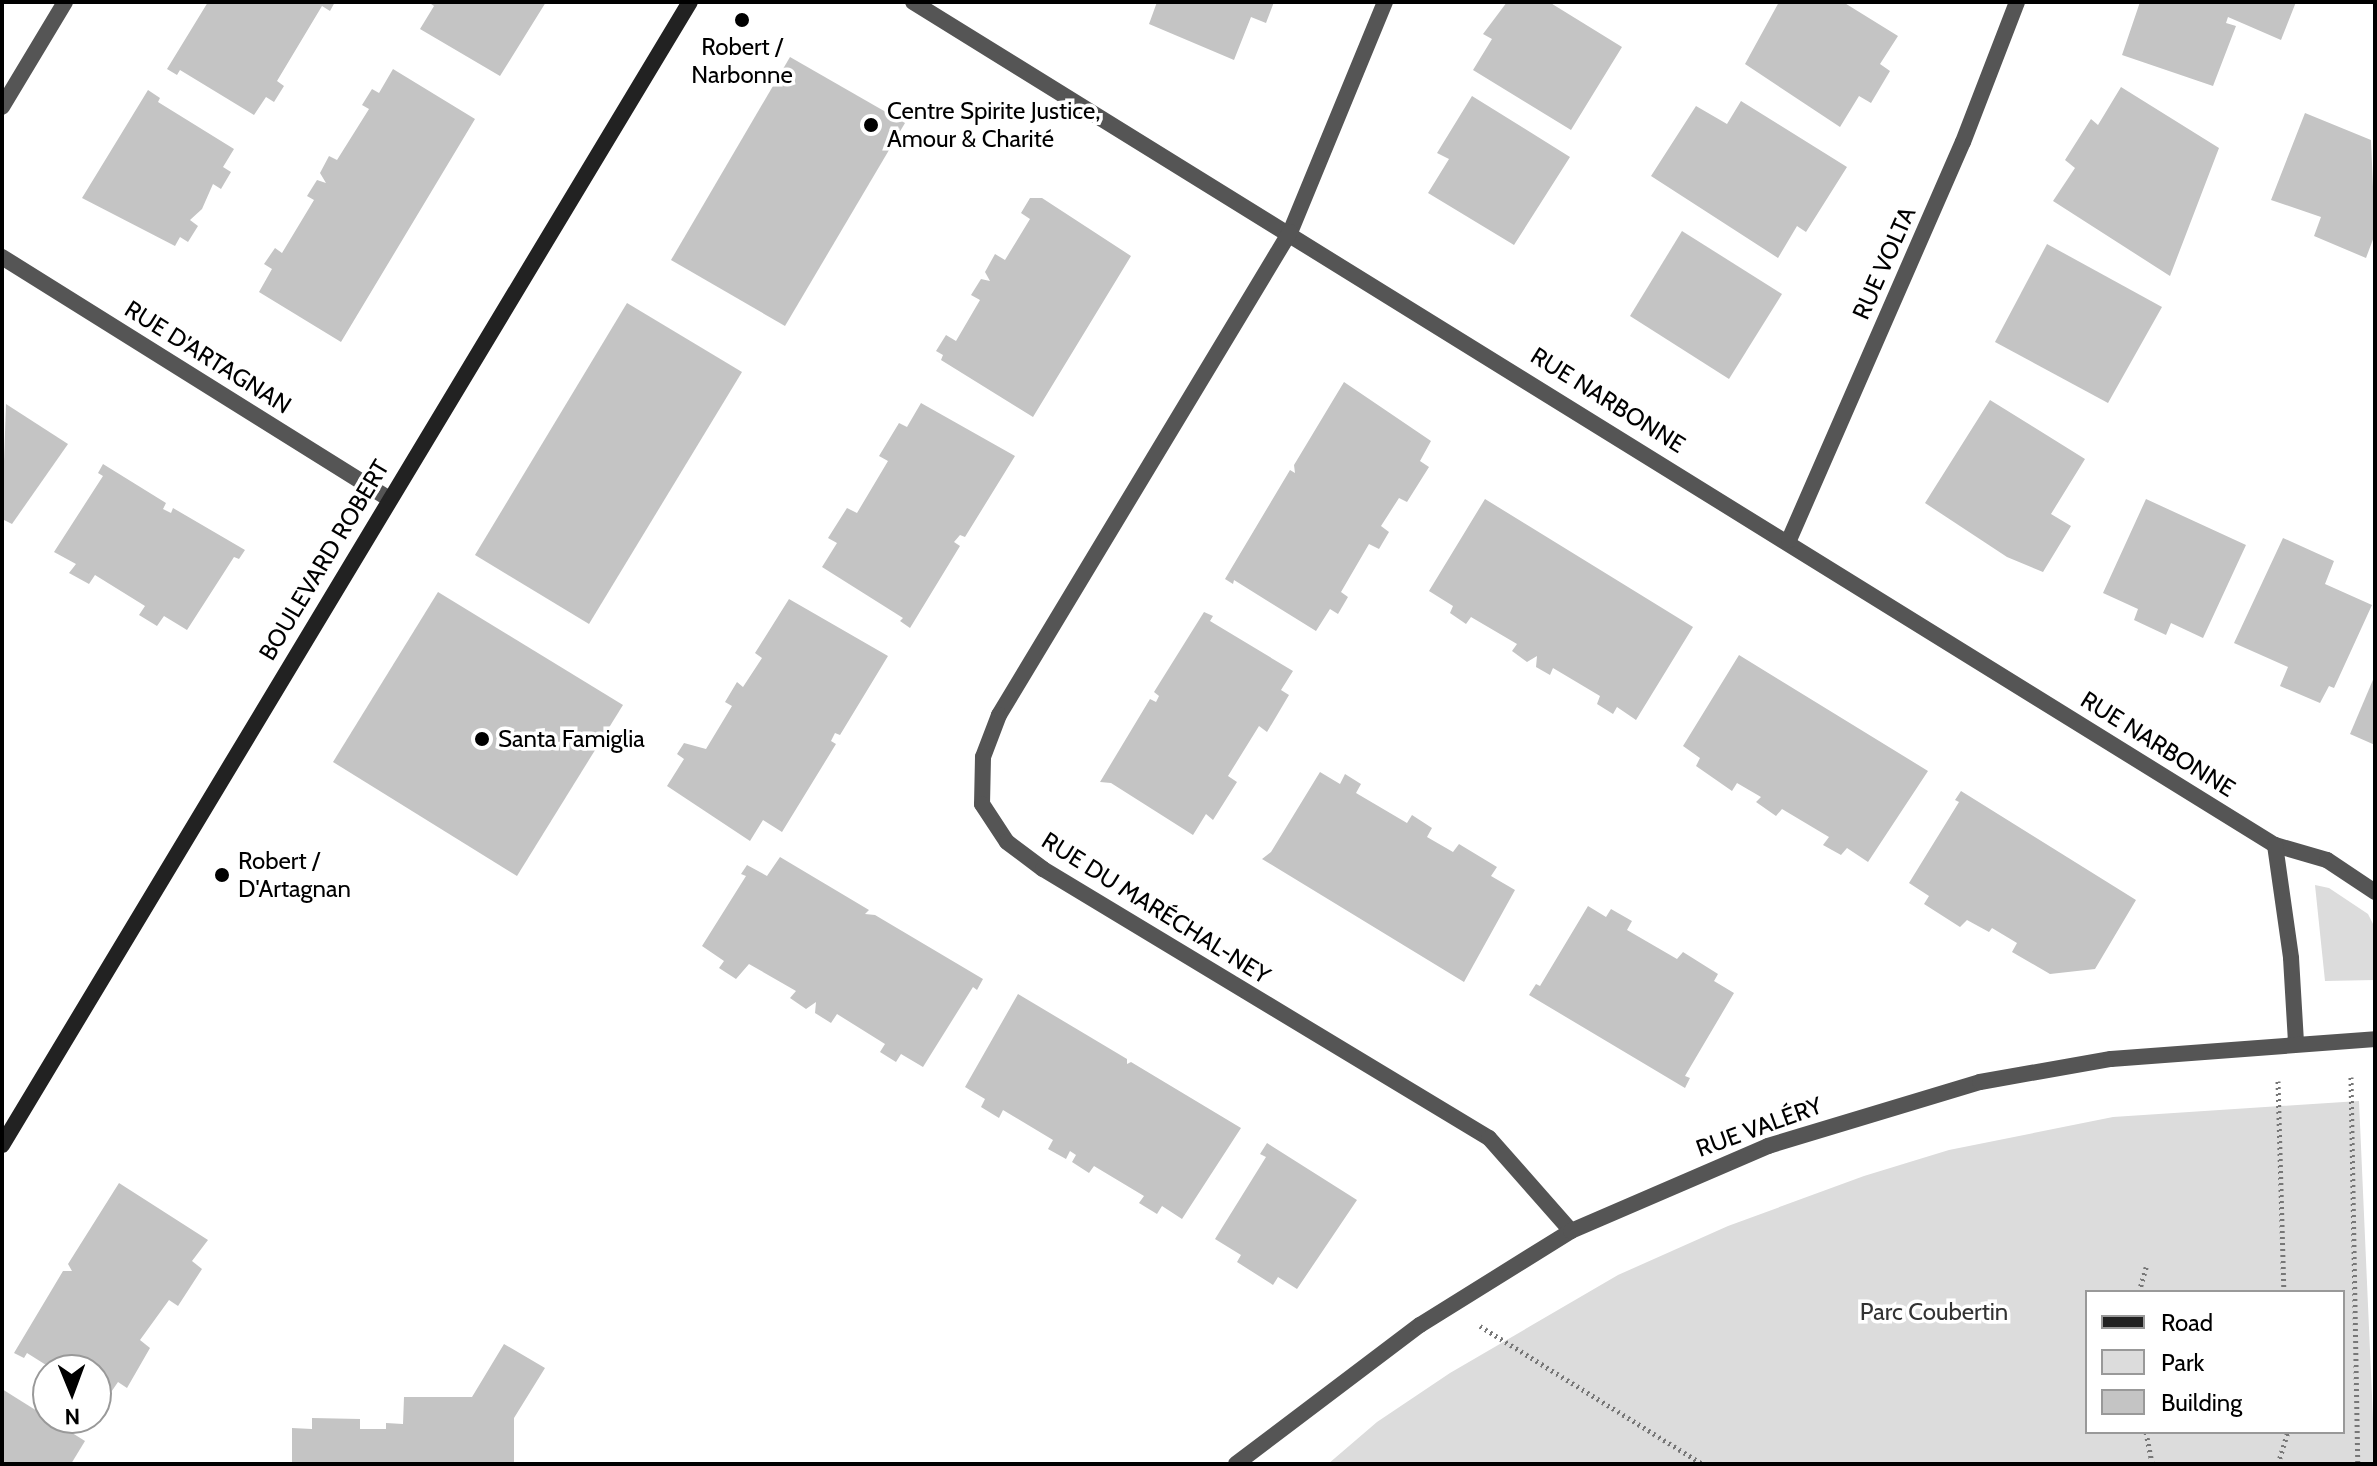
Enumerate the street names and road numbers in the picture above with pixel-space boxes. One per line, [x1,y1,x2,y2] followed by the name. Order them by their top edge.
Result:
[1846,202,1922,324] street label: RUE VOLTA
[119,294,297,420] street label: RUE D'ARTAGNAN
[1525,341,1691,459] street label: RUE NARBONNE
[253,455,395,665] street label: BOULEVARD ROBERT
[2075,685,2241,803] street label: RUE NARBONNE
[1037,826,1275,990] street label: RUE DU MARÉCHAL-NEY
[1692,1091,1826,1163] street label: RUE VALÉRY

